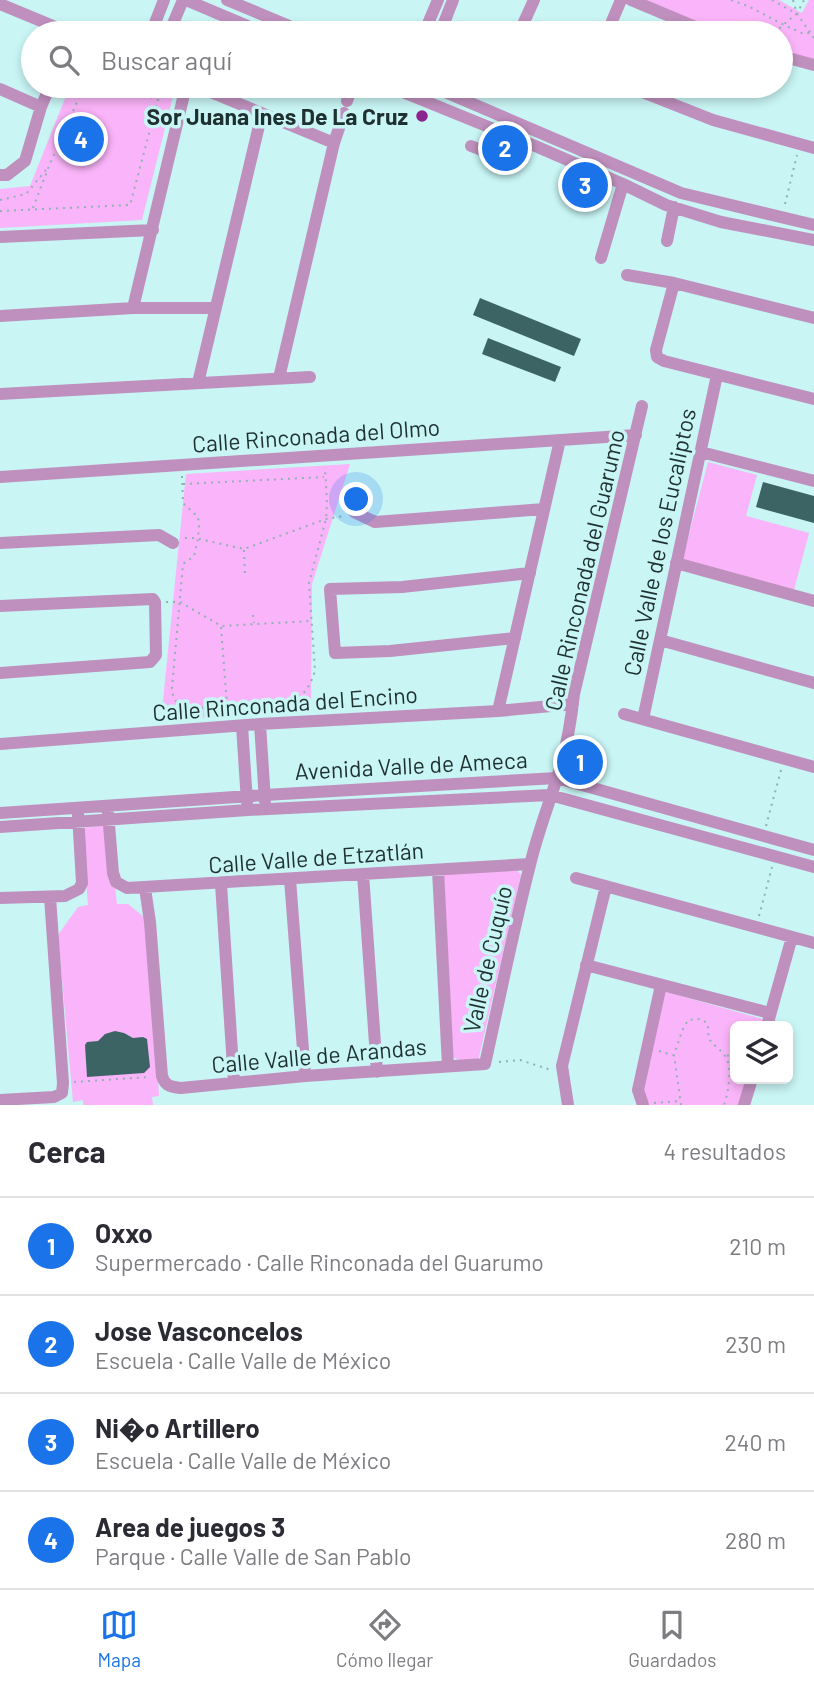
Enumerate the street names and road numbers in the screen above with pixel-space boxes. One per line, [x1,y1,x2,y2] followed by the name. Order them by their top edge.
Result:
[617,406,701,678] street label: Calle Valle de los Eucaliptos
[191,412,441,458] street label: Calle Rinconada del Olmo
[538,427,630,713] street label: Calle Rinconada del Guarumo
[151,680,419,726] street label: Calle Rinconada del Encino
[294,745,528,785] street label: Avenida Valle de Ameca
[207,835,425,879] street label: Calle Valle de Etzatlán
[457,883,517,1035] street label: Valle de Cuquío
[210,1032,428,1078] street label: Calle Valle de Arandas

